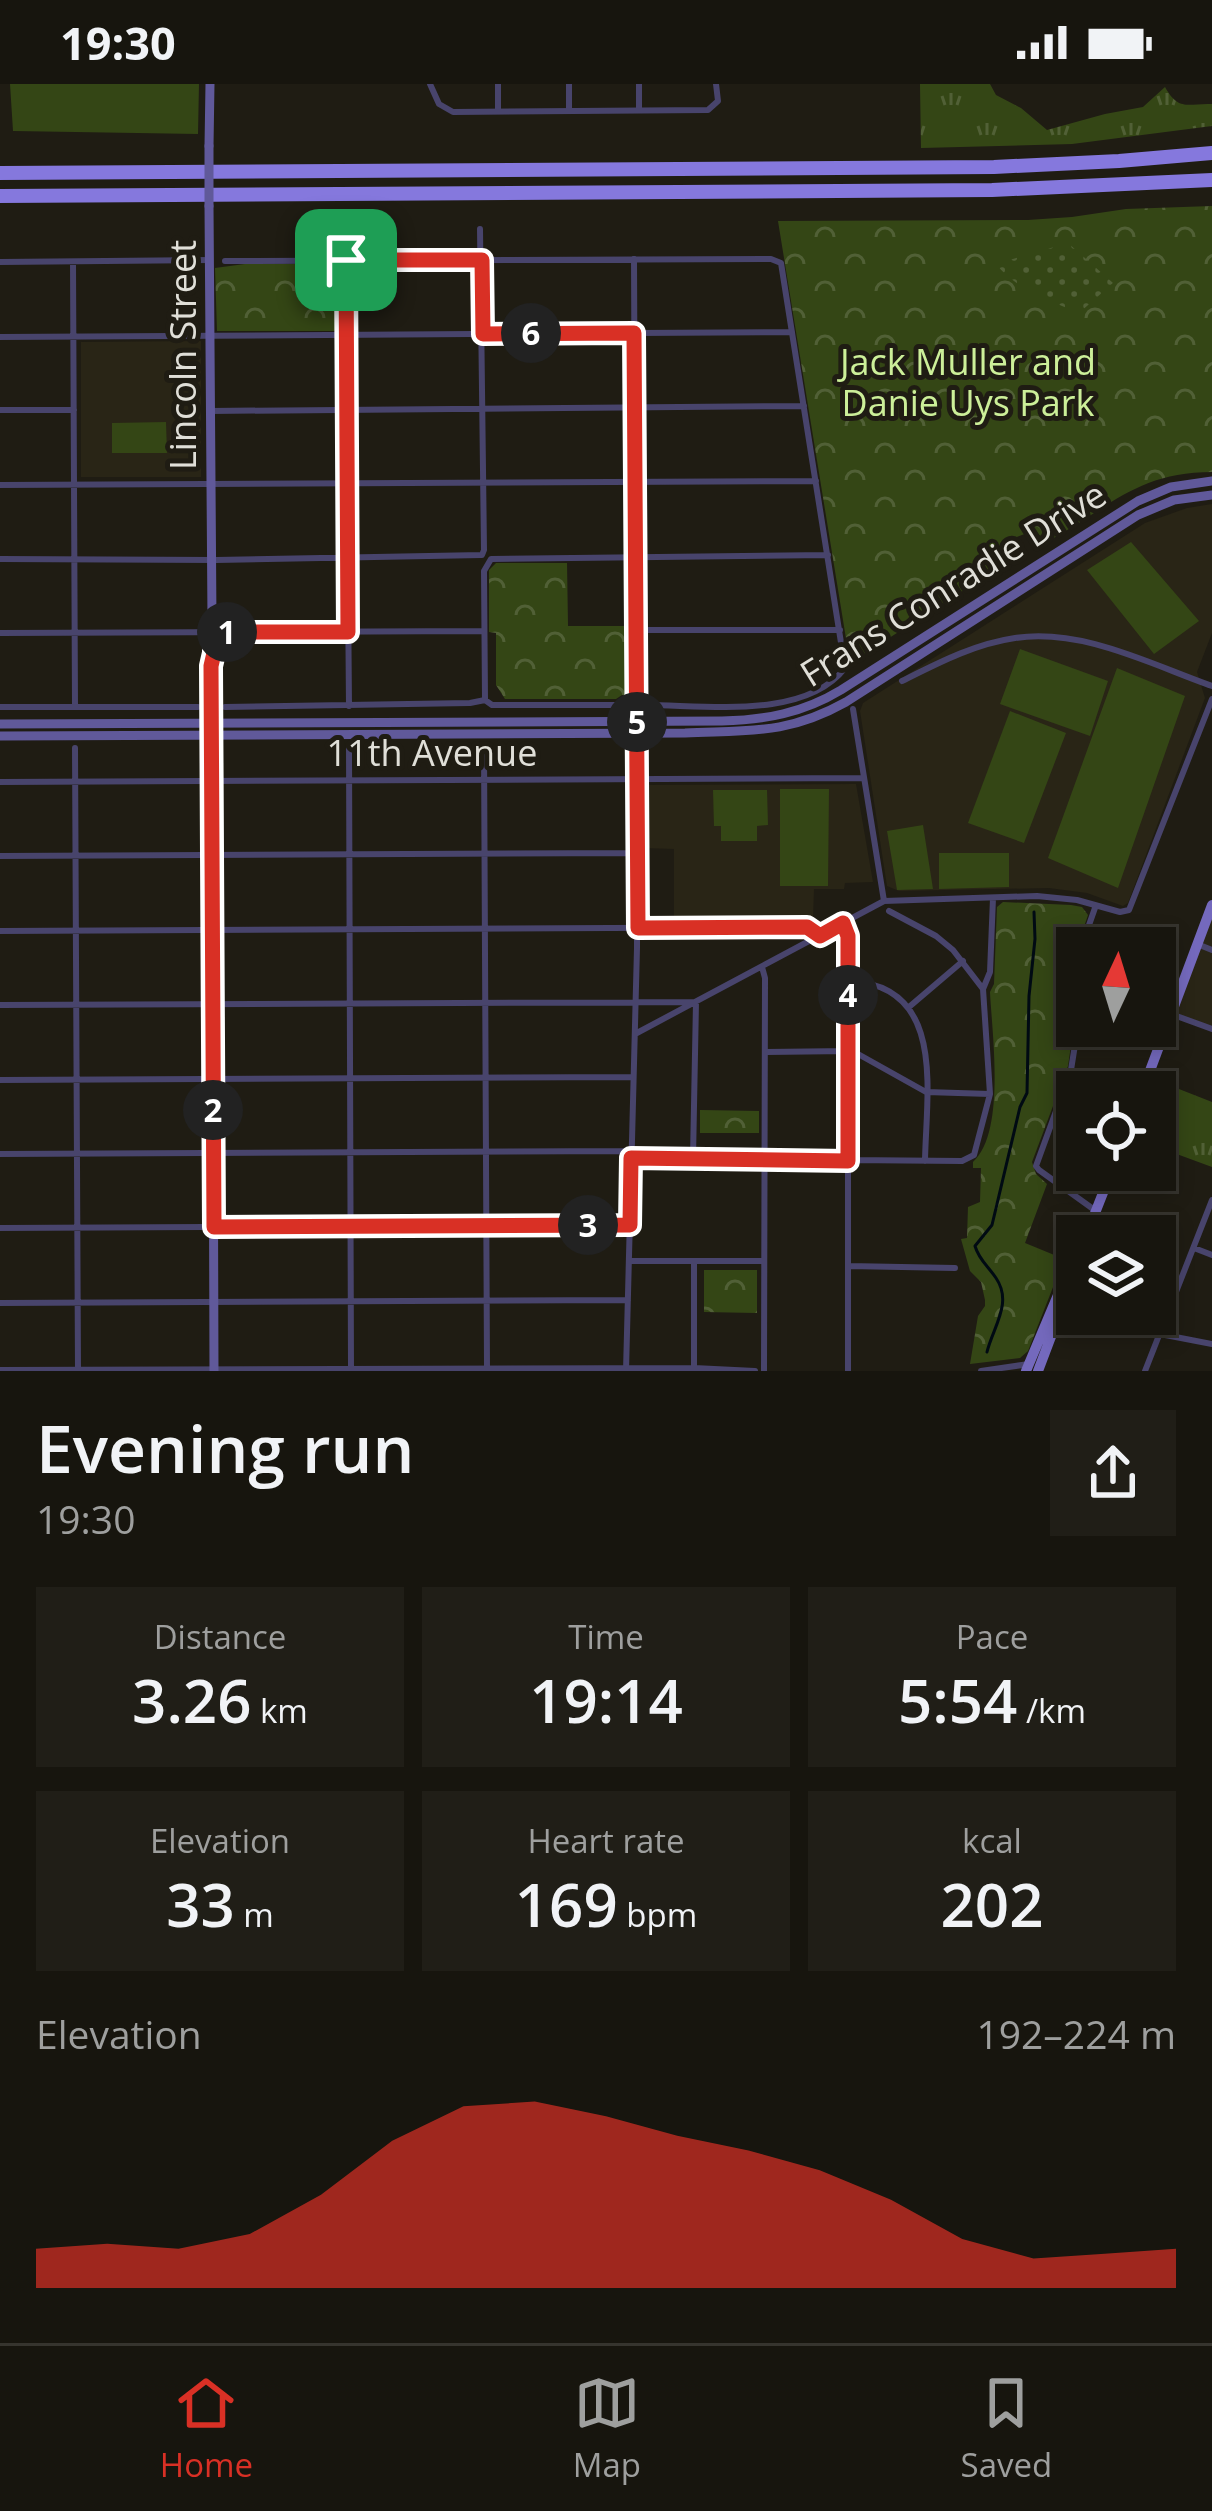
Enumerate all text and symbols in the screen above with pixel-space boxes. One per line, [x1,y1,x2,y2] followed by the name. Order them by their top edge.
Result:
[60,12,176,73] text: 19:30
[295,209,397,311] pin
[313,227,379,293] icon: arrive
[158,240,207,470] street label: Lincoln Street
[501,303,561,363] pin: 6
[522,310,540,355] text: 6
[837,337,1096,427] park label: Jack Muller and Danie Uys Park
[791,470,1115,698] street label: Frans Conradie Drive
[197,602,257,662] pin: 1
[218,609,236,654] text: 1
[607,692,667,752] pin: 5
[628,699,646,744] text: 5
[327,728,537,777] street label: 11th Avenue
[1056,927,1176,1047] north arrow
[1056,927,1176,1335] map controls
[818,965,878,1025] pin: 4
[839,972,857,1017] text: 4
[1056,1071,1176,1191] button: locate
[183,1080,243,1140] pin: 2
[204,1087,222,1132] text: 2
[558,1195,618,1255] pin: 3
[579,1202,597,1247] text: 3
[1056,1215,1176,1335] button: layers
[36,1402,414,1492] text: Evening run
[1050,1410,1176,1536] button: share
[36,1492,135,1545] text: 19:30
[154,1614,286,1659] text: Distance
[568,1614,644,1659] text: Time
[956,1614,1028,1659] text: Pace
[132,1659,251,1741] text: 3.26
[529,1659,683,1741] text: 19:14
[898,1659,1017,1741] text: 5:54
[251,1688,308,1733] text: km
[1017,1688,1086,1733] text: /km
[150,1818,290,1863] text: Elevation
[527,1818,685,1863] text: Heart rate
[962,1818,1022,1863] text: kcal
[166,1863,235,1945] text: 33
[515,1863,618,1945] text: 169
[941,1863,1043,1945] text: 202
[235,1892,274,1937] text: m
[618,1892,697,1937] text: bpm
[36,2007,202,2060] text: Elevation
[976,2007,1176,2060] text: 192–224 m
[160,2370,253,2487] tab: Home
[573,2370,641,2487] tab: Map
[961,2370,1052,2487] tab: Saved

